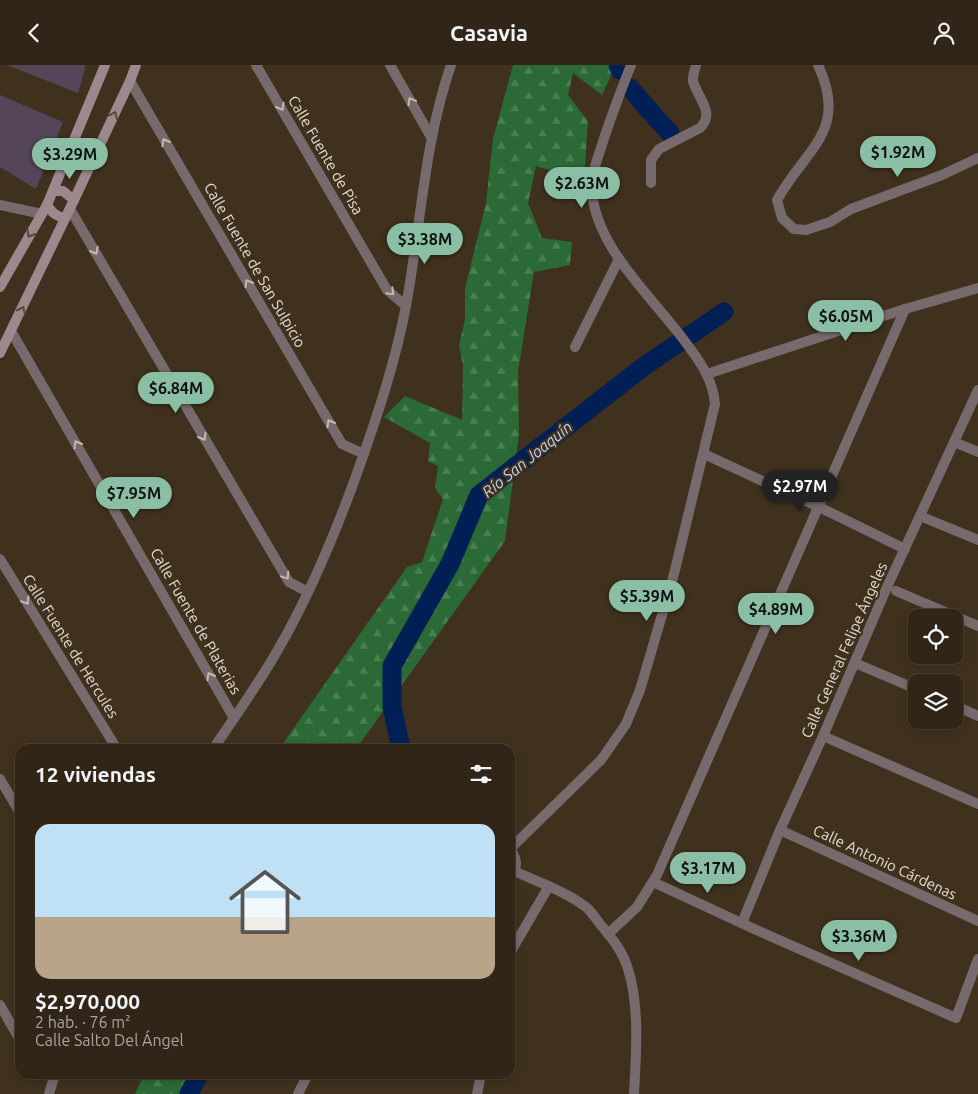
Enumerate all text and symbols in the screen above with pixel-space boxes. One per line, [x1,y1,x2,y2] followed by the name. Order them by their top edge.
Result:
[20,19,48,47] icon: back
[930,19,958,47] icon: person
[450,20,528,45] text: Casavia
[285,93,367,217] street label: Calle Fuente de Pisa
[407,98,417,107] one-way arrow
[275,102,285,111] one-way arrow
[108,111,118,120] one-way arrow
[857,135,939,178] pin: $1.92M
[29,137,111,180] pin: $3.29M
[162,139,172,148] one-way arrow
[871,143,925,161] text: $1.92M
[43,145,97,163] text: $3.29M
[541,167,623,209] pin: $2.63M
[555,174,609,192] text: $2.63M
[201,180,309,350] street label: Calle Fuente de San Sulpicio
[384,223,466,265] pin: $3.38M
[27,229,37,238] one-way arrow
[398,230,452,248] text: $3.38M
[88,246,98,255] one-way arrow
[244,279,254,288] one-way arrow
[385,286,394,295] one-way arrow
[805,299,887,342] pin: $6.05M
[15,306,25,315] one-way arrow
[819,307,873,325] text: $6.05M
[135,371,217,414] pin: $6.84M
[149,379,203,397] text: $6.84M
[478,417,576,501] water label: Río San Joaquín
[326,419,336,428] one-way arrow
[197,431,207,440] one-way arrow
[73,441,83,450] one-way arrow
[759,469,841,512] pin: $2.97M
[93,477,175,519] pin: $7.95M
[773,477,827,495] text: $2.97M
[107,484,161,502] text: $7.95M
[147,545,245,697] street label: Calle Fuente de Platerias
[797,560,891,740] street label: Calle General Felipe Ángeles
[280,570,289,580] one-way arrow
[20,571,122,721] street label: Calle Fuente de Hercules
[606,579,688,622] pin: $5.39M
[620,587,674,605] text: $5.39M
[735,593,817,635] pin: $4.89M
[19,595,29,604] one-way arrow
[749,600,803,618] text: $4.89M
[908,609,963,729] map controls
[908,609,963,664] button: locate
[206,673,216,682] one-way arrow
[908,674,963,729] button: layers
[467,760,495,788] icon: filters
[35,762,156,786] text: 12 viviendas
[811,821,959,903] street label: Calle Antonio Cárdenas
[667,851,749,894] pin: $3.17M
[220,857,310,947] icon: home
[681,859,735,877] text: $3.17M
[818,919,900,962] pin: $3.36M
[832,927,886,945] text: $3.36M
[35,989,140,1013] text: $2,970,000
[35,1013,131,1031] text: 2 hab. · 76 m²
[35,1031,184,1049] text: Calle Salto Del Ángel

